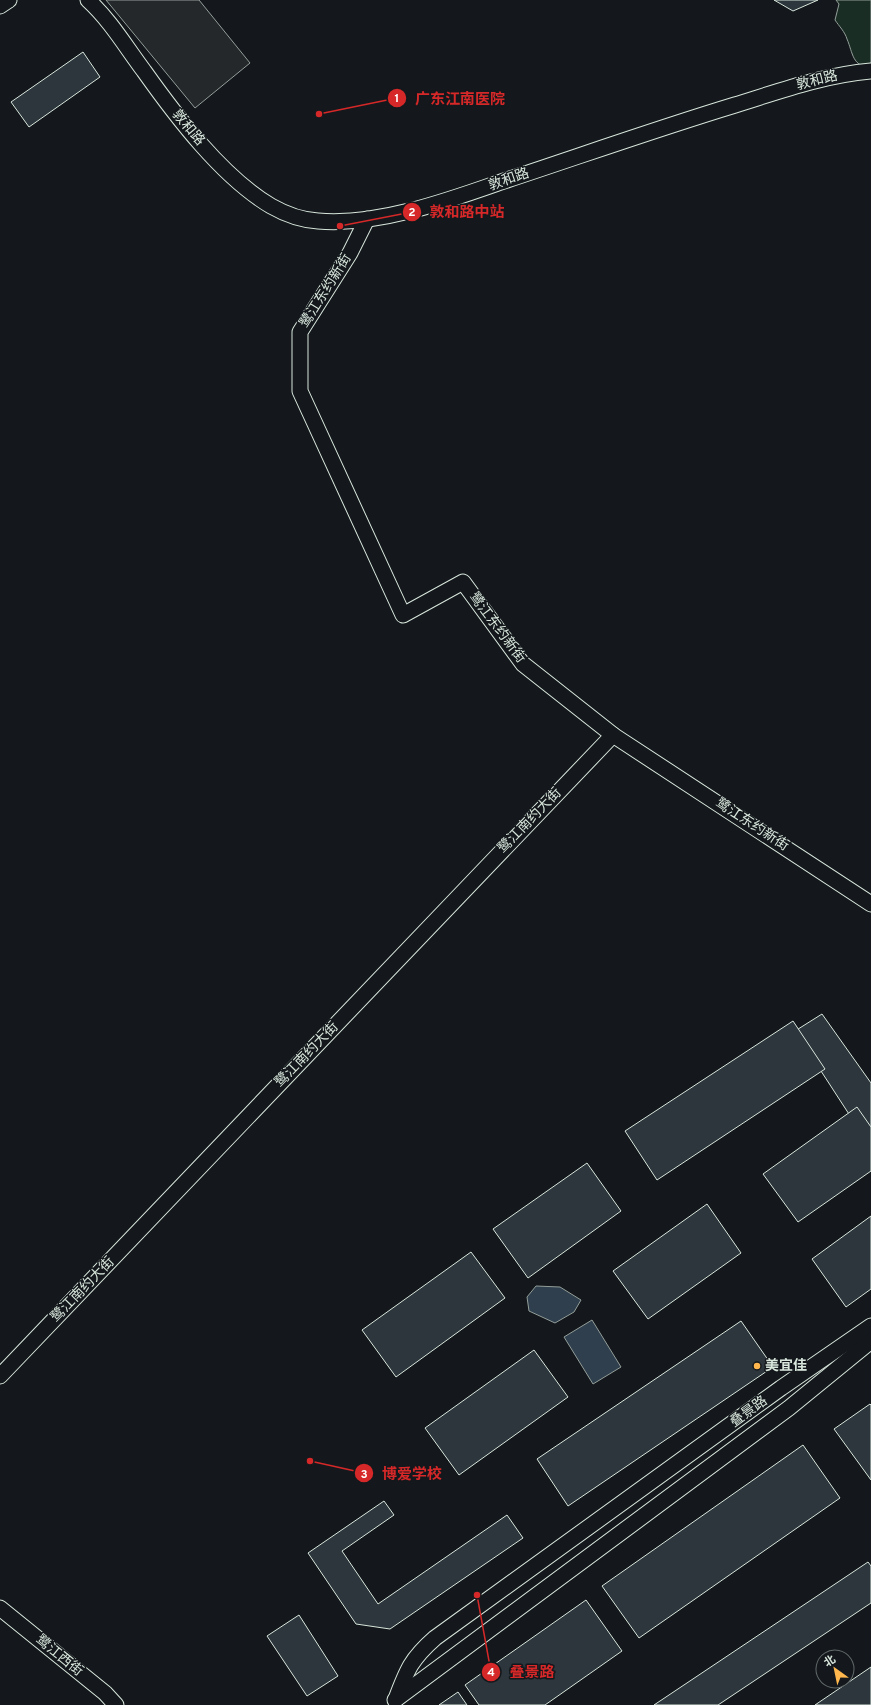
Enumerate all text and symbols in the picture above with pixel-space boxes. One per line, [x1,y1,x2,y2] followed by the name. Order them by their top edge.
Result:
[794,67,839,94] street label: 敦和路
[387,85,513,112] callout: 广东江南医院
[395,91,399,107] text: 1
[415,91,505,110] text: 广东江南医院
[168,106,209,150] street label: 敦和路
[486,164,532,195] street label: 敦和路
[402,199,513,226] callout: 敦和路中站
[429,204,505,223] text: 敦和路中站
[408,205,416,221] text: 2
[297,251,355,331] street label: 鹭江东约新街
[465,589,529,667] street label: 鹭江东约新街
[495,785,565,857] street label: 鹭江南约大街
[712,795,792,855] street label: 鹭江东约新街
[272,1019,342,1091] street label: 鹭江南约大街
[48,1254,118,1326] street label: 鹭江南约大街
[765,1357,807,1375] place label: 美宜佳
[752,1361,762,1371] marker: 美宜佳
[727,1393,771,1431] street label: 叠景路
[354,1460,450,1487] callout: 博爱学校
[382,1465,442,1485] text: 博爱学校
[360,1467,368,1483] text: 3
[32,1632,86,1680] street label: 鹭江西街
[815,1649,855,1689] north arrow
[822,1653,839,1670] text: 北
[481,1658,562,1685] callout: 叠景路
[509,1664,555,1683] text: 叠景路
[487,1665,495,1681] text: 4

